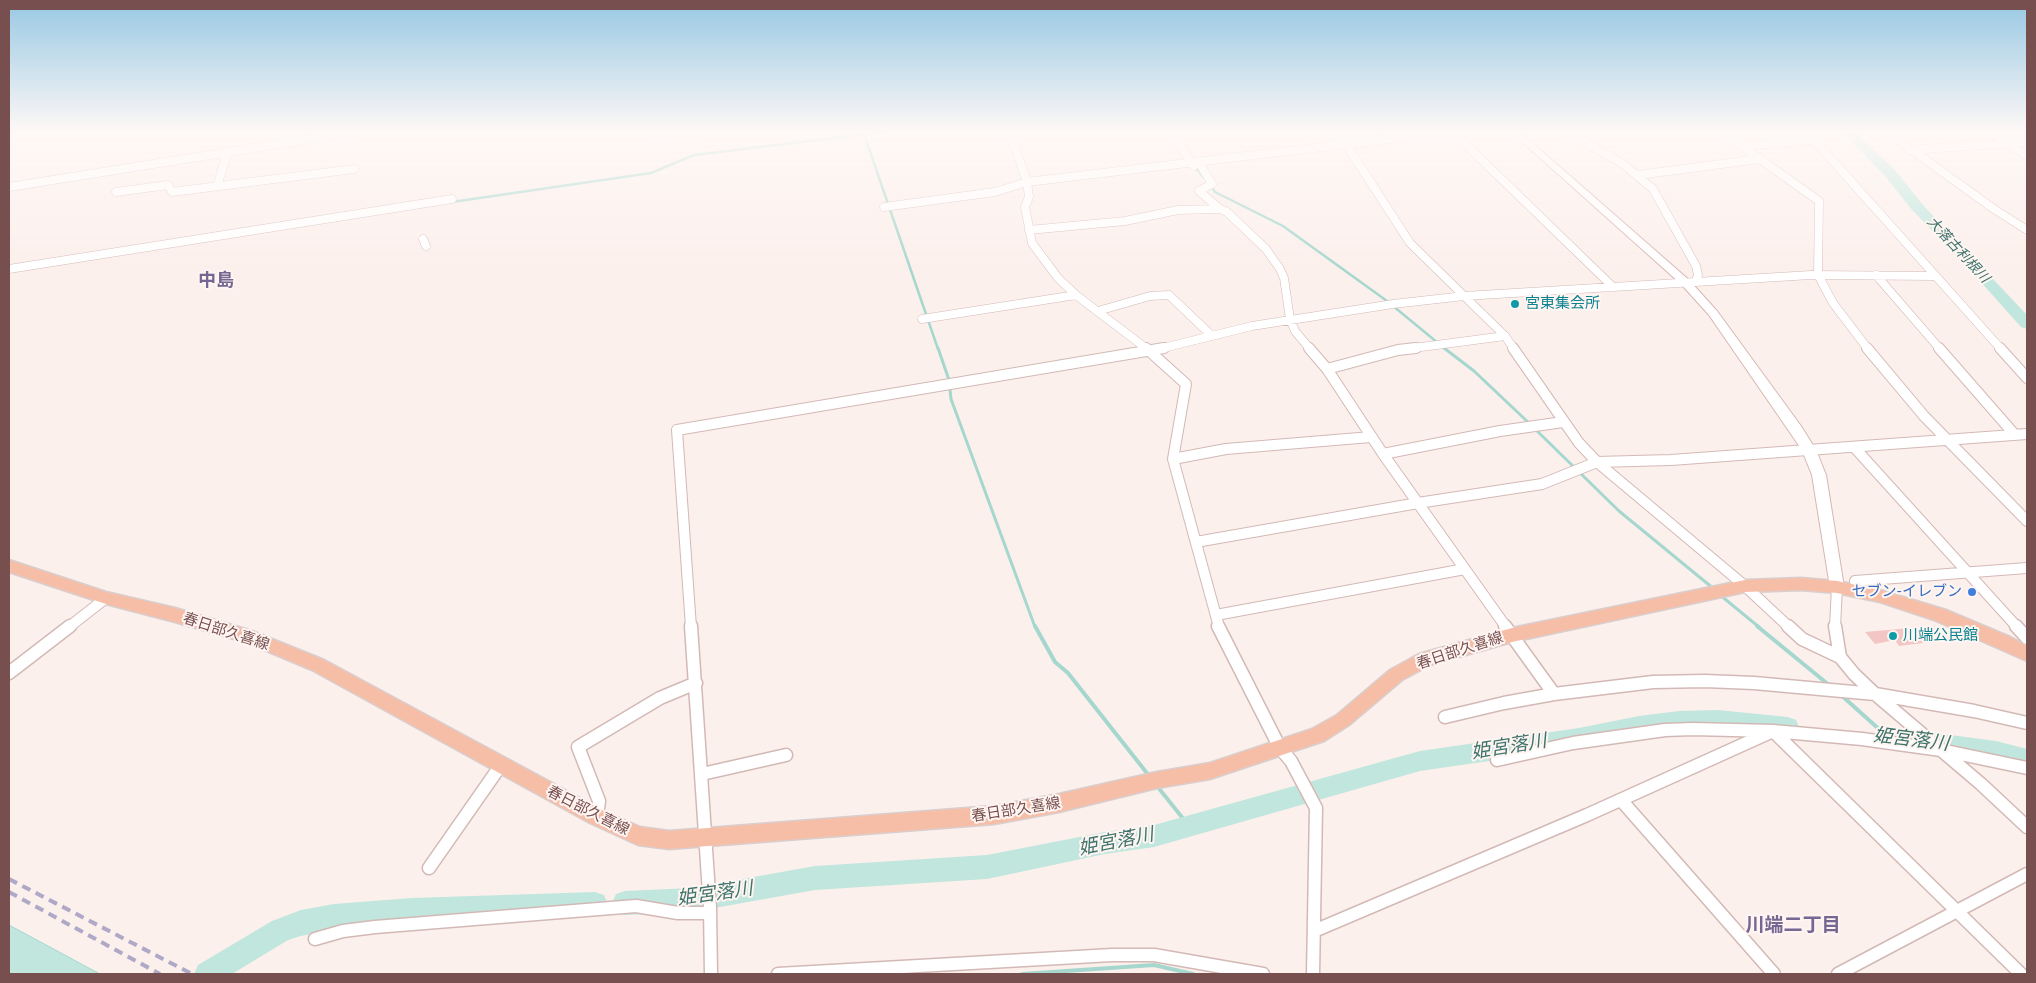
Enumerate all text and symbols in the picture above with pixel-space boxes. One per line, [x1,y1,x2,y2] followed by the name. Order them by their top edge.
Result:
[1923,214,1993,286] water label: 大落古利根川
[198,270,234,292] district label: 中島
[1525,295,1600,313] place label: 宮東集会所
[1509,298,1521,310] marker: 宮東集会所
[1851,583,1962,601] place label: セブン-イレブン
[1966,586,1978,598] marker: セブン-イレブン
[180,610,272,654] street label: 春日部久喜線
[1903,627,1978,645] place label: 川端公民館
[1414,629,1506,673] street label: 春日部久喜線
[1887,630,1899,642] marker: 川端公民館
[1872,724,1950,756] water label: 姫宮落川
[1470,730,1548,764] water label: 姫宮落川
[544,783,632,839] street label: 春日部久喜線
[970,794,1062,826] street label: 春日部久喜線
[1077,824,1155,860] water label: 姫宮落川
[676,877,754,911] water label: 姫宮落川
[1746,915,1840,937] district label: 川端二丁目

